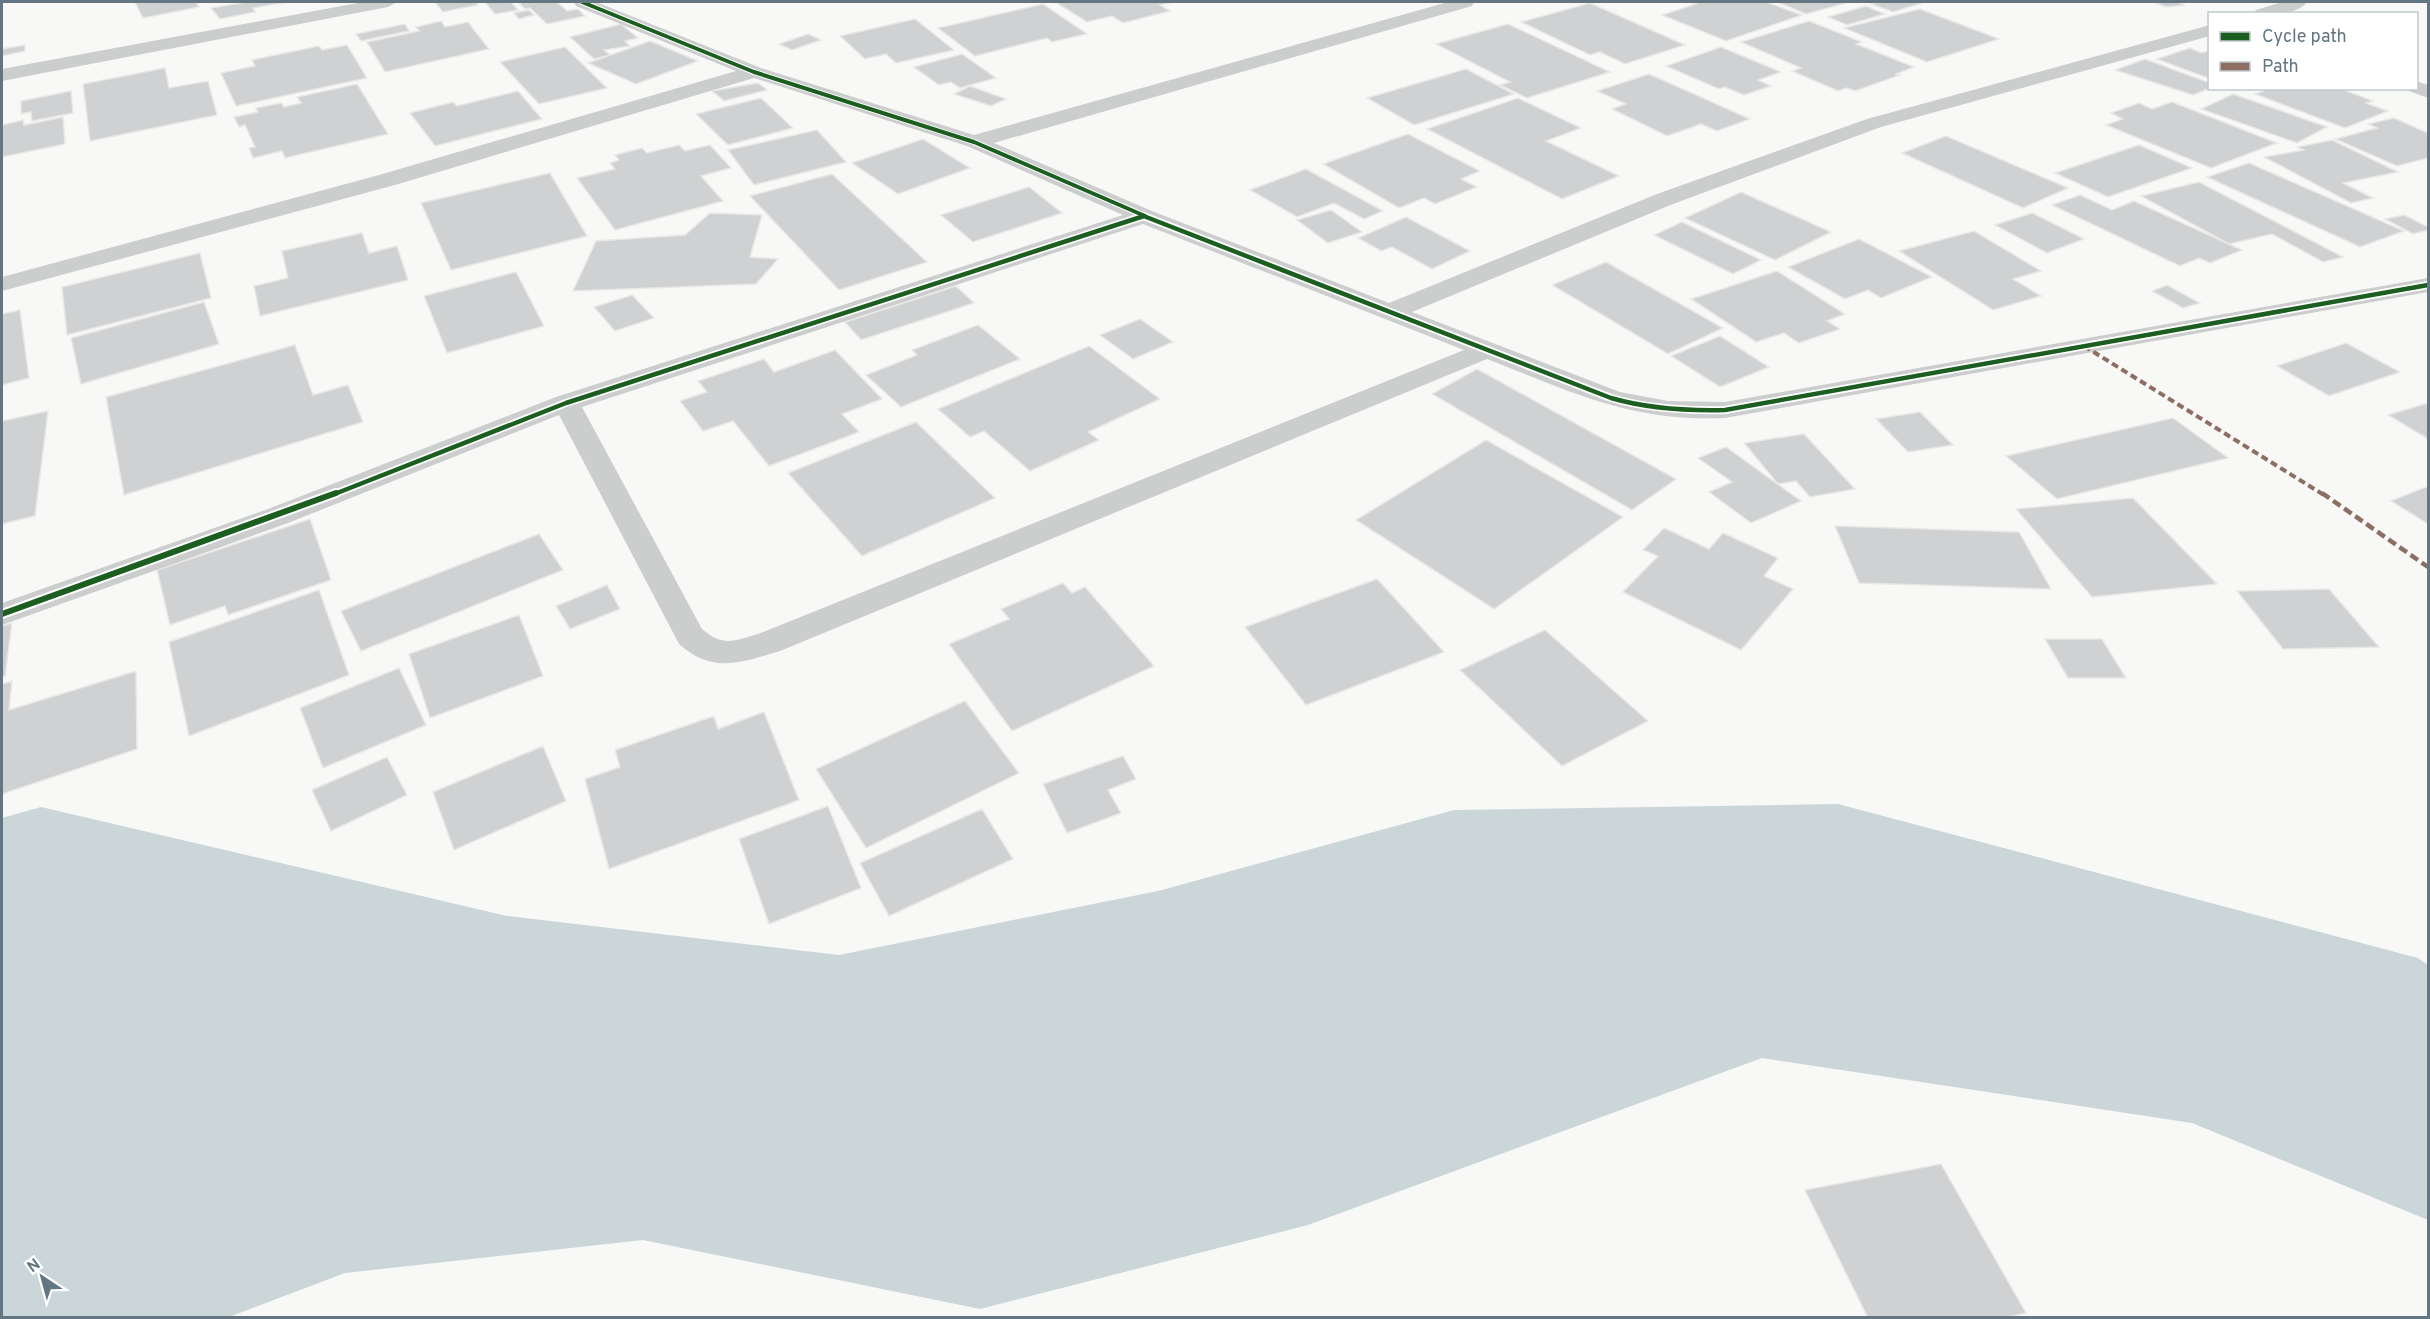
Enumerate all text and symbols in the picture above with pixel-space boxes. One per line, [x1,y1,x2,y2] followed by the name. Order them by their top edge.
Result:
[2208,12,2418,90] legend
[2262,26,2347,49] text: Cycle path
[2262,56,2299,79] text: Path
[12,1247,72,1307] north arrow
[24,1255,45,1278] text: N

